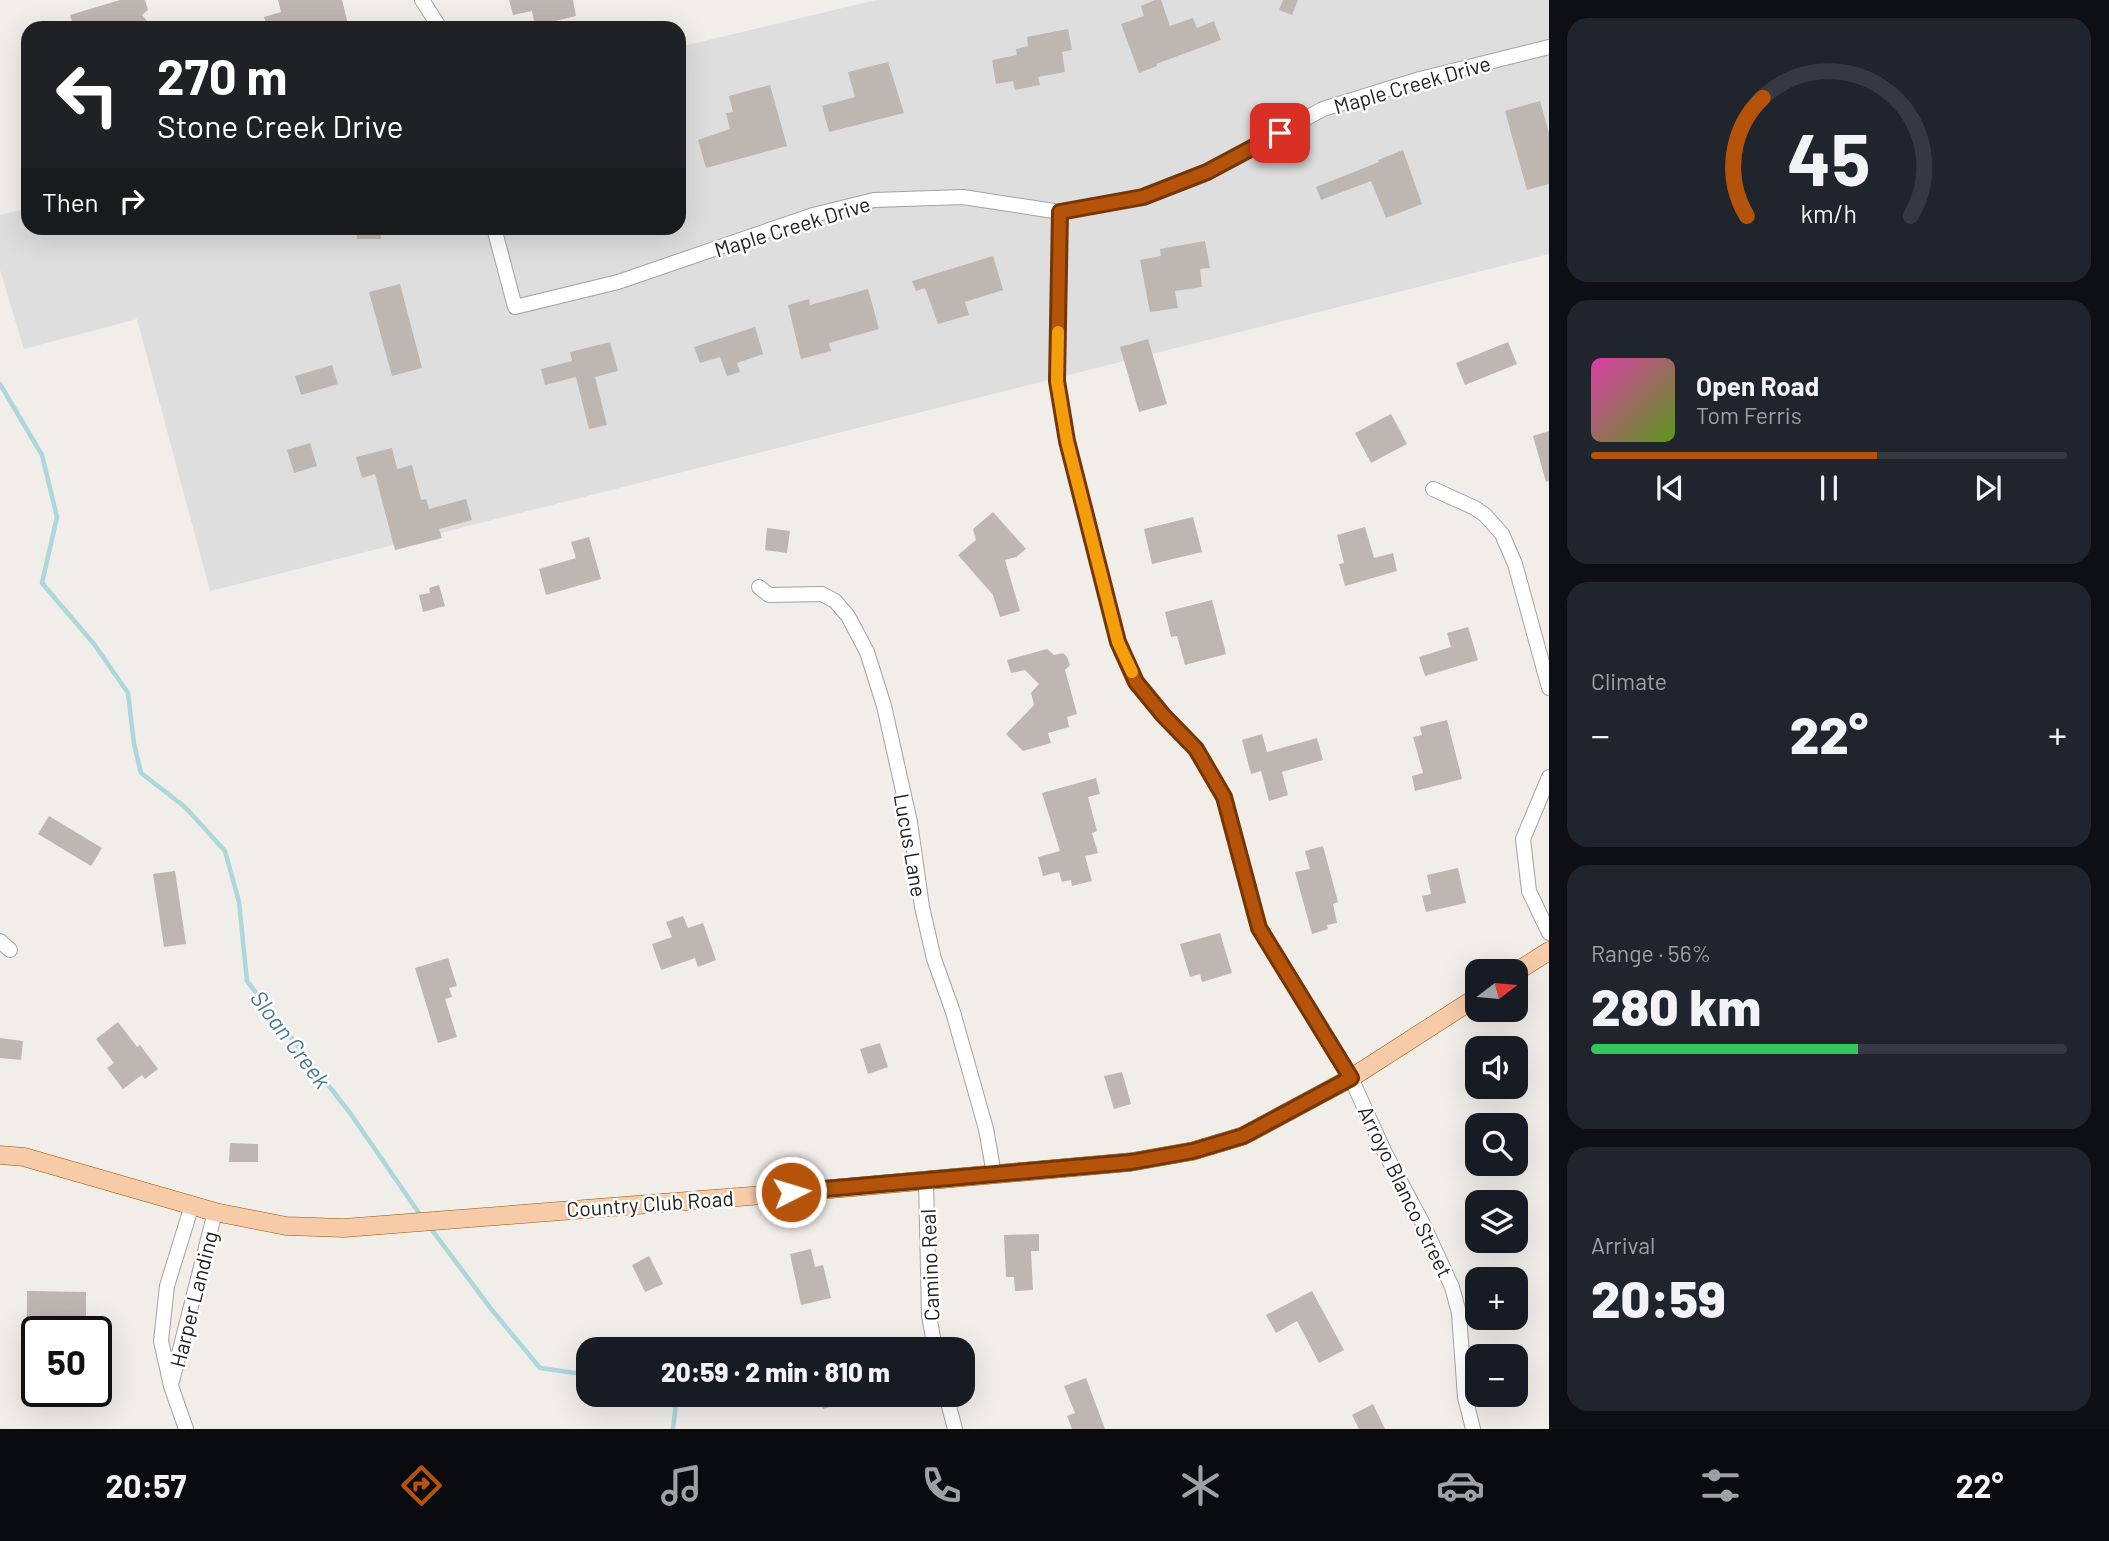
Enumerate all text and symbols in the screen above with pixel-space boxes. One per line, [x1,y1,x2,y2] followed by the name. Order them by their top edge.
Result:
[157,46,287,105] text: 270 m
[42,49,133,140] icon: left
[1331,50,1493,118] street label: Maple Creek Drive
[1250,103,1310,163] pin
[157,106,404,144] text: Stone Creek Drive
[1787,113,1871,201] text: 45
[1261,114,1299,152] icon: arrive
[113,182,151,220] icon: right
[42,186,99,217] text: Then
[711,190,873,262] street label: Maple Creek Drive
[1801,198,1857,228] text: km/h
[1696,370,1819,401] text: Open Road
[1696,401,1802,429] text: Tom Ferris
[1651,469,1689,507] icon: previous
[1810,469,1848,507] icon: pause
[1969,469,2007,507] icon: next
[1591,667,1667,695] text: Climate
[1790,702,1868,764] text: 22°
[1591,711,1610,757] text: −
[2048,711,2067,757] text: +
[890,791,932,899] street label: Lucus Lane
[1591,939,1711,967] text: Range · 56%
[1465,959,1528,1022] north arrow
[1465,959,1528,1407] map controls
[1591,974,1761,1036] text: 280 km
[245,984,337,1094] water label: Sloan Creek
[1465,1036,1528,1099] button: sound
[1354,1101,1458,1281] street label: Arroyo Blanco Street
[1465,1113,1528,1176] button: search
[754,1155,828,1229] position arrow
[566,1185,734,1221] street label: Country Club Road
[1465,1190,1528,1253] button: layers
[915,1208,943,1322] street label: Camino Real
[164,1228,222,1370] street label: Harper Landing
[1591,1231,1655,1259] text: Arrival
[1591,1266,1726,1328] text: 20:59
[1465,1267,1528,1330] button: +
[21,1316,112,1407] speed limit sign: 50
[1465,1344,1528,1407] button: −
[661,1356,890,1387] text: 20:59 · 2 min · 810 m
[397,1461,446,1510] icon: directions
[657,1461,706,1510] icon: music
[917,1461,966,1510] icon: phone
[1176,1461,1225,1510] icon: climate
[1436,1461,1485,1510] icon: car
[1696,1461,1745,1510] icon: filters
[105,1466,186,1504] text: 20:57
[1956,1466,2004,1504] text: 22°

